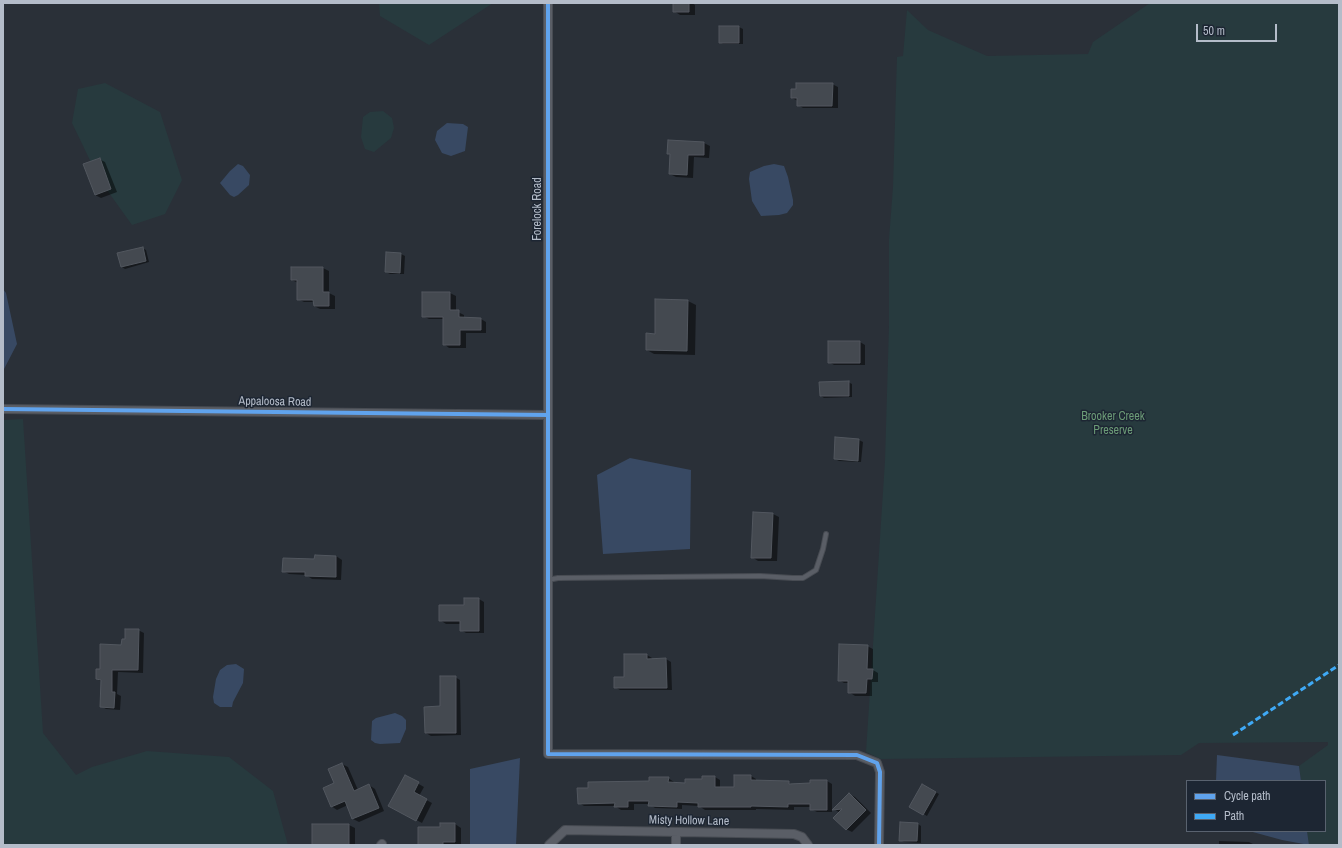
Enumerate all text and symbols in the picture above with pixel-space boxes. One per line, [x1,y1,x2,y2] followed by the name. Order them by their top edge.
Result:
[1198,16,1279,42] scale bar
[1203,23,1225,39] text: 50 m
[531,177,545,241] street label: Forelock Road
[239,394,311,410] street label: Appaloosa Road
[1081,410,1145,438] park label: Brooker Creek Preserve
[1186,780,1326,832] legend
[1224,788,1271,804] text: Cycle path
[1224,808,1244,824] text: Path
[649,813,729,829] street label: Misty Hollow Lane

